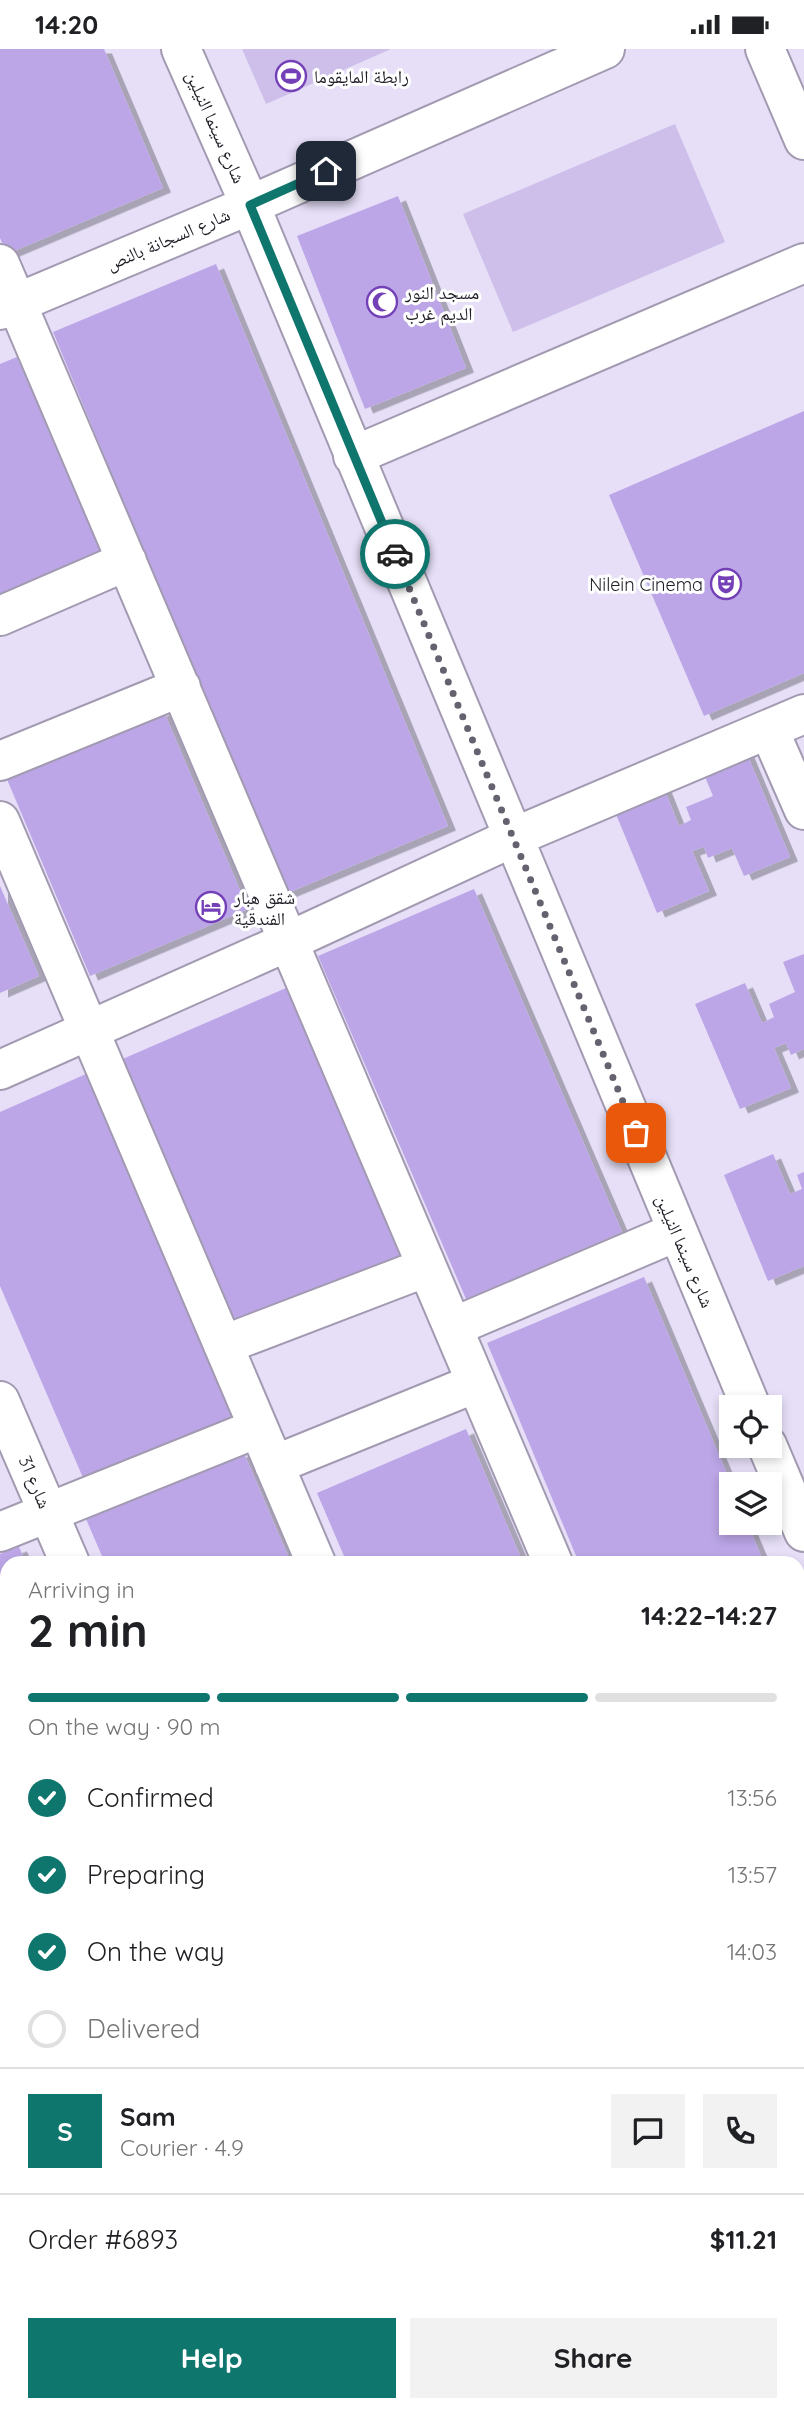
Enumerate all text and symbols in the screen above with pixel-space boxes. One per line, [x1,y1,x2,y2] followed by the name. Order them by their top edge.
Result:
[35,8,98,41] text: 14:20
[274,59,308,93] sports icon: رابطة المايقوما
[314,65,409,88] place label: رابطة المايقوما
[181,67,251,187] street label: شارع سينما النيلين
[296,141,356,201] pin
[307,152,345,190] icon: home
[103,203,233,275] street label: شارع السجانة بالنص
[404,281,479,326] place label: مسجد النور الديم غرب
[365,285,399,319] mosque icon: مسجد النور الديم غرب
[360,519,430,589] courier
[376,535,414,573] icon: car
[709,567,743,601] theatre icon: Nilein Cinema
[589,573,703,596] place label: Nilein Cinema
[233,886,295,930] place label: شقق هبار الفندقية
[194,890,228,924] hotel icon: شقق هبار الفندقية
[606,1103,666,1163] pin
[617,1114,655,1152] icon: bag
[651,1191,719,1311] street label: شارع سينما النيلين
[719,1395,782,1535] map controls
[719,1395,782,1458] button: locate
[14,1452,56,1512] street label: شارع 31
[719,1472,782,1535] button: layers
[28,1575,135,1604] text: Arriving in
[641,1599,777,1632] text: 14:22–14:27
[28,1601,148,1659] text: 2 min
[28,1712,221,1741] text: On the way · 90 m
[28,1779,66,1817] icon: check
[87,1781,214,1814] text: Confirmed
[727,1783,777,1812] text: 13:56
[28,1856,66,1894] icon: check
[87,1858,205,1891] text: Preparing
[728,1860,777,1889] text: 13:57
[28,1933,66,1971] icon: check
[87,1935,225,1968] text: On the way
[727,1937,777,1966] text: 14:03
[87,2012,200,2045] text: Delivered
[611,2094,685,2168] button: chat
[703,2094,777,2168] button: phone
[120,2100,176,2133] text: Sam
[57,2115,73,2148] text: S
[120,2133,244,2162] text: Courier · 4.9
[28,2223,178,2256] text: Order #6893
[710,2223,777,2256] text: $11.21
[28,2318,396,2398] button: Help
[410,2318,777,2398] button: Share

